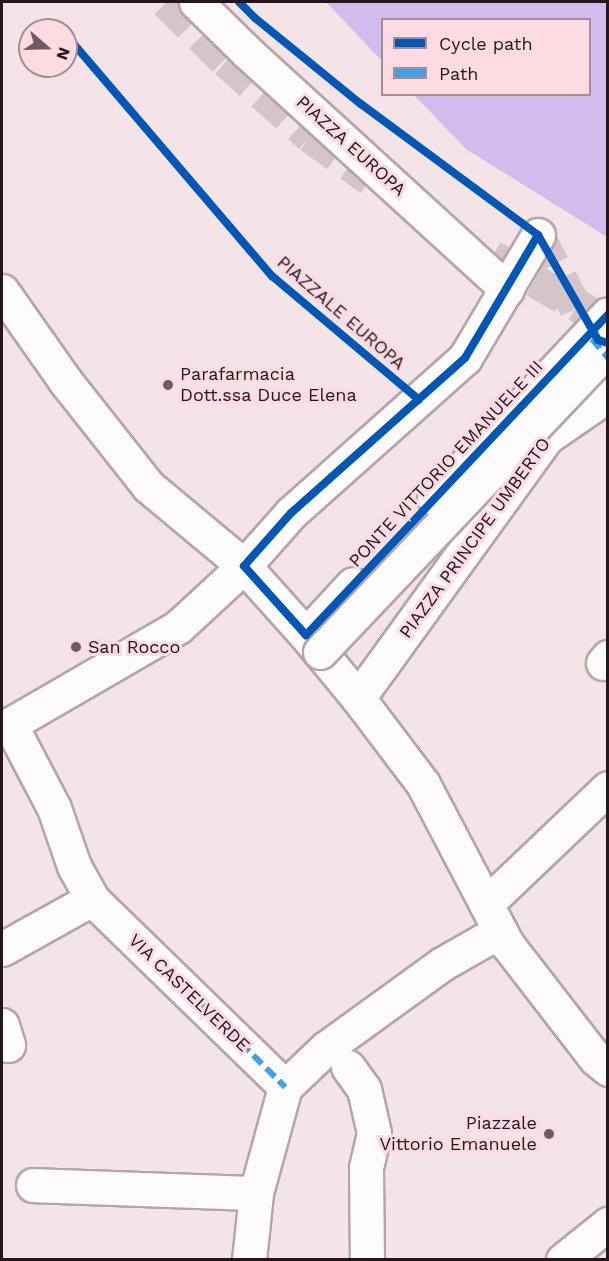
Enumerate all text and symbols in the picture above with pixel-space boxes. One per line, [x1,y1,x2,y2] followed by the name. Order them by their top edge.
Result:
[18,18,78,78] north arrow
[381,18,591,96] legend
[439,33,533,54] text: Cycle path
[53,45,74,62] text: N
[439,63,479,84] text: Path
[292,91,410,201] street label: PIAZZA EUROPA
[273,251,409,375] street label: PIAZZALE EUROPA
[344,356,548,572] street label: PONTE VITTORIO EMANUELE III
[180,364,357,406] place label: Parafarmacia Dott.ssa Duce Elena
[161,378,175,392] marker: Parafarmacia Dott.ssa Duce Elena
[395,433,555,643] street label: PIAZZA PRINCIPE UMBERTO
[88,636,180,658] place label: San Rocco
[69,640,83,654] marker: San Rocco
[124,929,254,1057] street label: VIA CASTELVERDE
[379,1113,537,1156] place label: Piazzale Vittorio Emanuele
[542,1127,556,1141] marker: Piazzale Vittorio Emanuele

